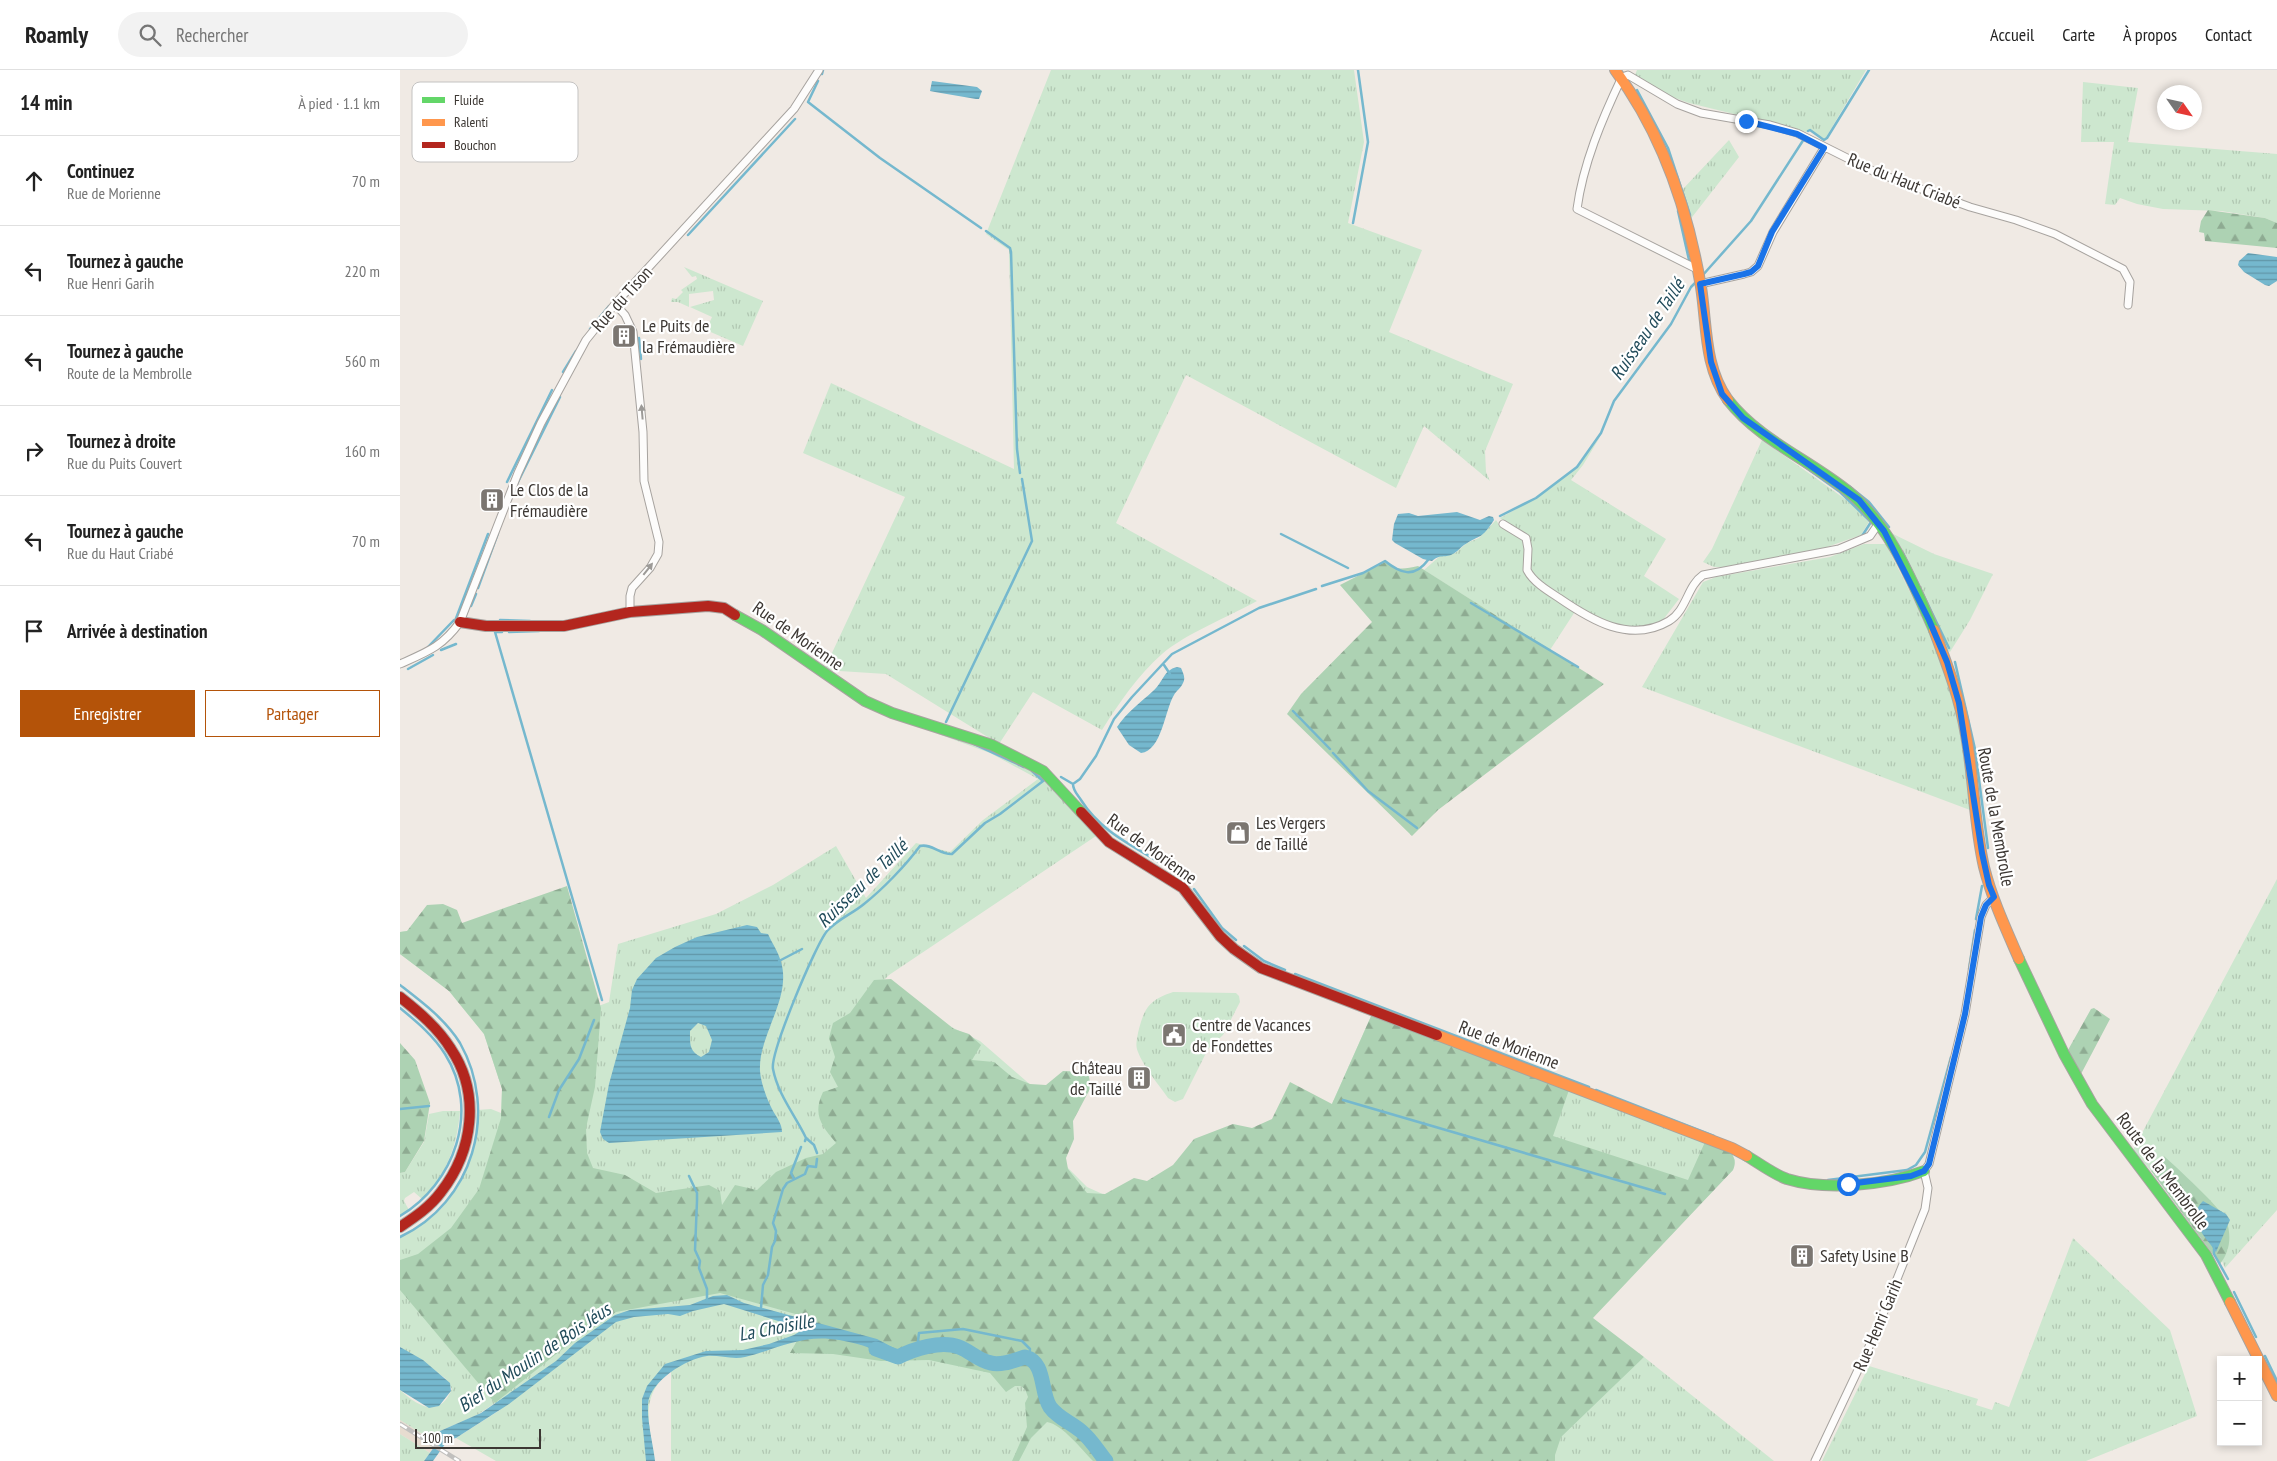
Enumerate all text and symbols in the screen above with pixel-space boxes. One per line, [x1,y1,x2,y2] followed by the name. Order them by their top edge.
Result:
[118,12,468,57] search box
[25,19,88,50] text: Roamly
[136,21,164,49] icon: search
[176,23,249,47] text: Rechercher
[1990,23,2034,46] text: Accueil
[2062,23,2095,46] text: Carte
[2123,23,2177,46] text: À propos
[2205,23,2252,46] text: Contact
[412,82,578,162] legend
[2157,85,2202,130] north arrow
[20,89,72,116] text: 14 min
[454,91,484,109] text: Fluide
[298,93,380,113] text: À pied · 1.1 km
[1735,110,1758,133] route end
[454,113,488,131] text: Ralenti
[454,136,496,154] text: Bouchon
[1844,147,1964,214] street label: Rue du Haut Criabé
[67,159,134,183] text: Continuez
[20,167,48,195] icon: ahead
[352,171,380,191] text: 70 m
[67,183,161,203] text: Rue de Morienne
[67,249,184,273] text: Tournez à gauche
[20,257,48,285] icon: left
[345,261,380,281] text: 220 m
[586,261,657,336] street label: Rue du Tison
[1604,272,1691,384] water label: Ruisseau de Taillé
[67,273,154,293] text: Rue Henri Garih
[642,314,735,358] place label: Le Puits de la Frémaudière
[611,323,637,349] building icon: Le Puits de la Frémaudière
[67,339,184,363] text: Tournez à gauche
[20,347,48,375] icon: left
[345,351,380,371] text: 560 m
[67,363,192,383] text: Route de la Membrolle
[637,404,645,420] one-way arrow
[67,429,176,453] text: Tournez à droite
[20,437,48,465] icon: right
[345,441,380,461] text: 160 m
[67,453,182,473] text: Rue du Puits Couvert
[510,478,588,522] place label: Le Clos de la Frémaudière
[479,487,505,513] building icon: Le Clos de la Frémaudière
[67,519,184,543] text: Tournez à gauche
[20,527,48,555] icon: left
[352,531,380,551] text: 70 m
[67,543,174,563] text: Rue du Haut Criabé
[643,563,653,576] one-way arrow
[748,596,848,675] street label: Rue de Morienne
[20,617,48,645] icon: arrive
[67,619,208,643] text: Arrivée à destination
[20,690,195,737] button: Enregistrer
[205,690,380,737] button: Partager
[1973,746,2020,888] street label: Route de la Membrolle
[1103,808,1202,889] street label: Rue de Morienne
[1256,811,1326,855] place label: Les Vergers de Taillé
[1225,820,1251,846] shop icon: Les Vergers de Taillé
[812,832,914,932] water label: Ruisseau de Taillé
[1192,1013,1311,1057] place label: Centre de Vacances de Fondettes
[1456,1015,1563,1074] street label: Rue de Morienne
[1161,1022,1187,1048] public building icon: Centre de Vacances de Fondettes
[1070,1056,1122,1100] place label: Château de Taillé
[1126,1065,1152,1091] building icon: Château de Taillé
[2112,1108,2215,1234] street label: Route de la Membrolle
[1837,1173,1860,1196] route start
[1789,1243,1815,1269] building icon: Safety Usine B
[1820,1244,1909,1267] place label: Safety Usine B
[1848,1275,1907,1374] street label: Rue Henri Garih
[453,1296,616,1417] water label: Bief du Moulin de Bois Jéus
[736,1308,817,1346] water label: La Choisille
[2217,1356,2262,1446] map controls
[2217,1356,2262,1401] button: +
[2217,1401,2262,1446] button: −
[415,1426,541,1449] scale bar
[422,1429,453,1447] text: 100 m

